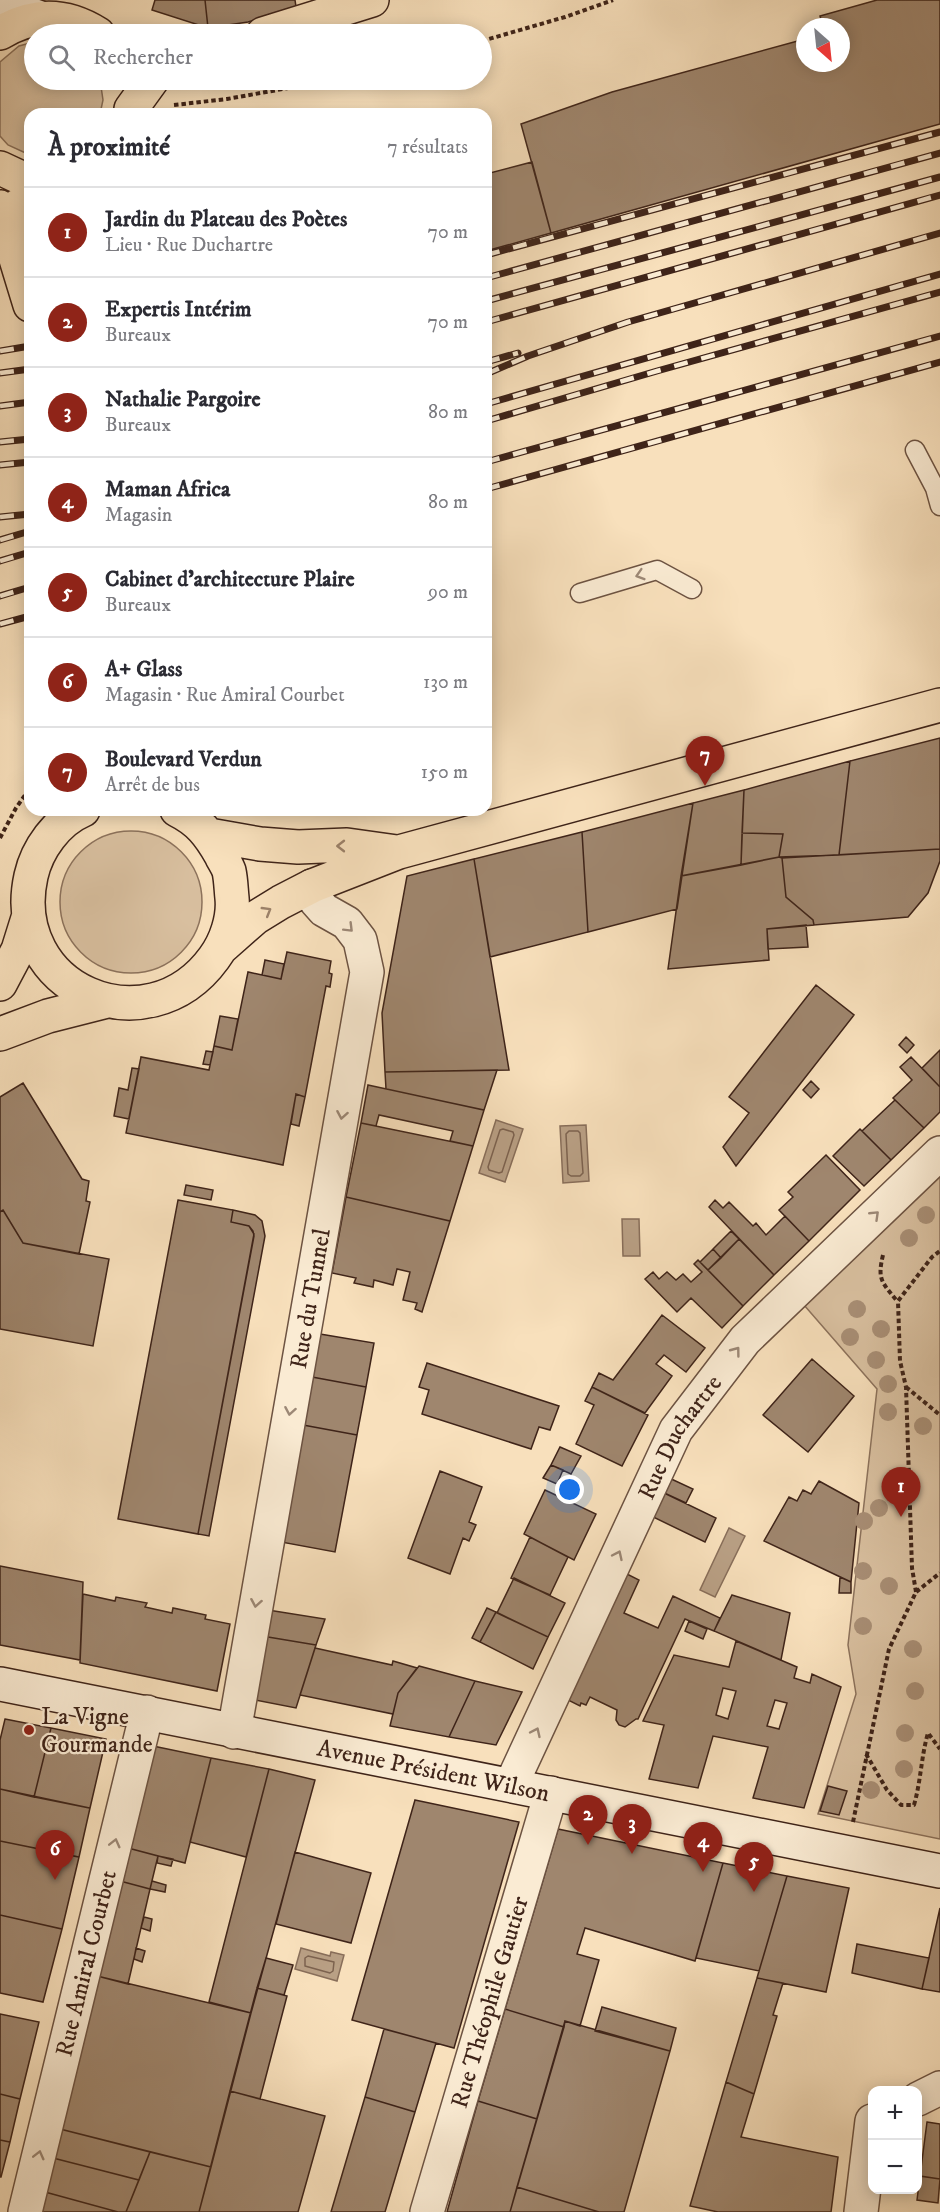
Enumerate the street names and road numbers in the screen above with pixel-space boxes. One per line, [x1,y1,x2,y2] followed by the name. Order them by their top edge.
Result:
[284,1226,338,1371] street label: Rue du Tunnel
[632,1369,729,1505] street label: Rue Duchartre
[315,1733,553,1809] street label: Avenue Président Wilson
[49,1867,124,2060] street label: Rue Amiral Courbet
[445,1893,536,2112] street label: Rue Théophile Gautier

